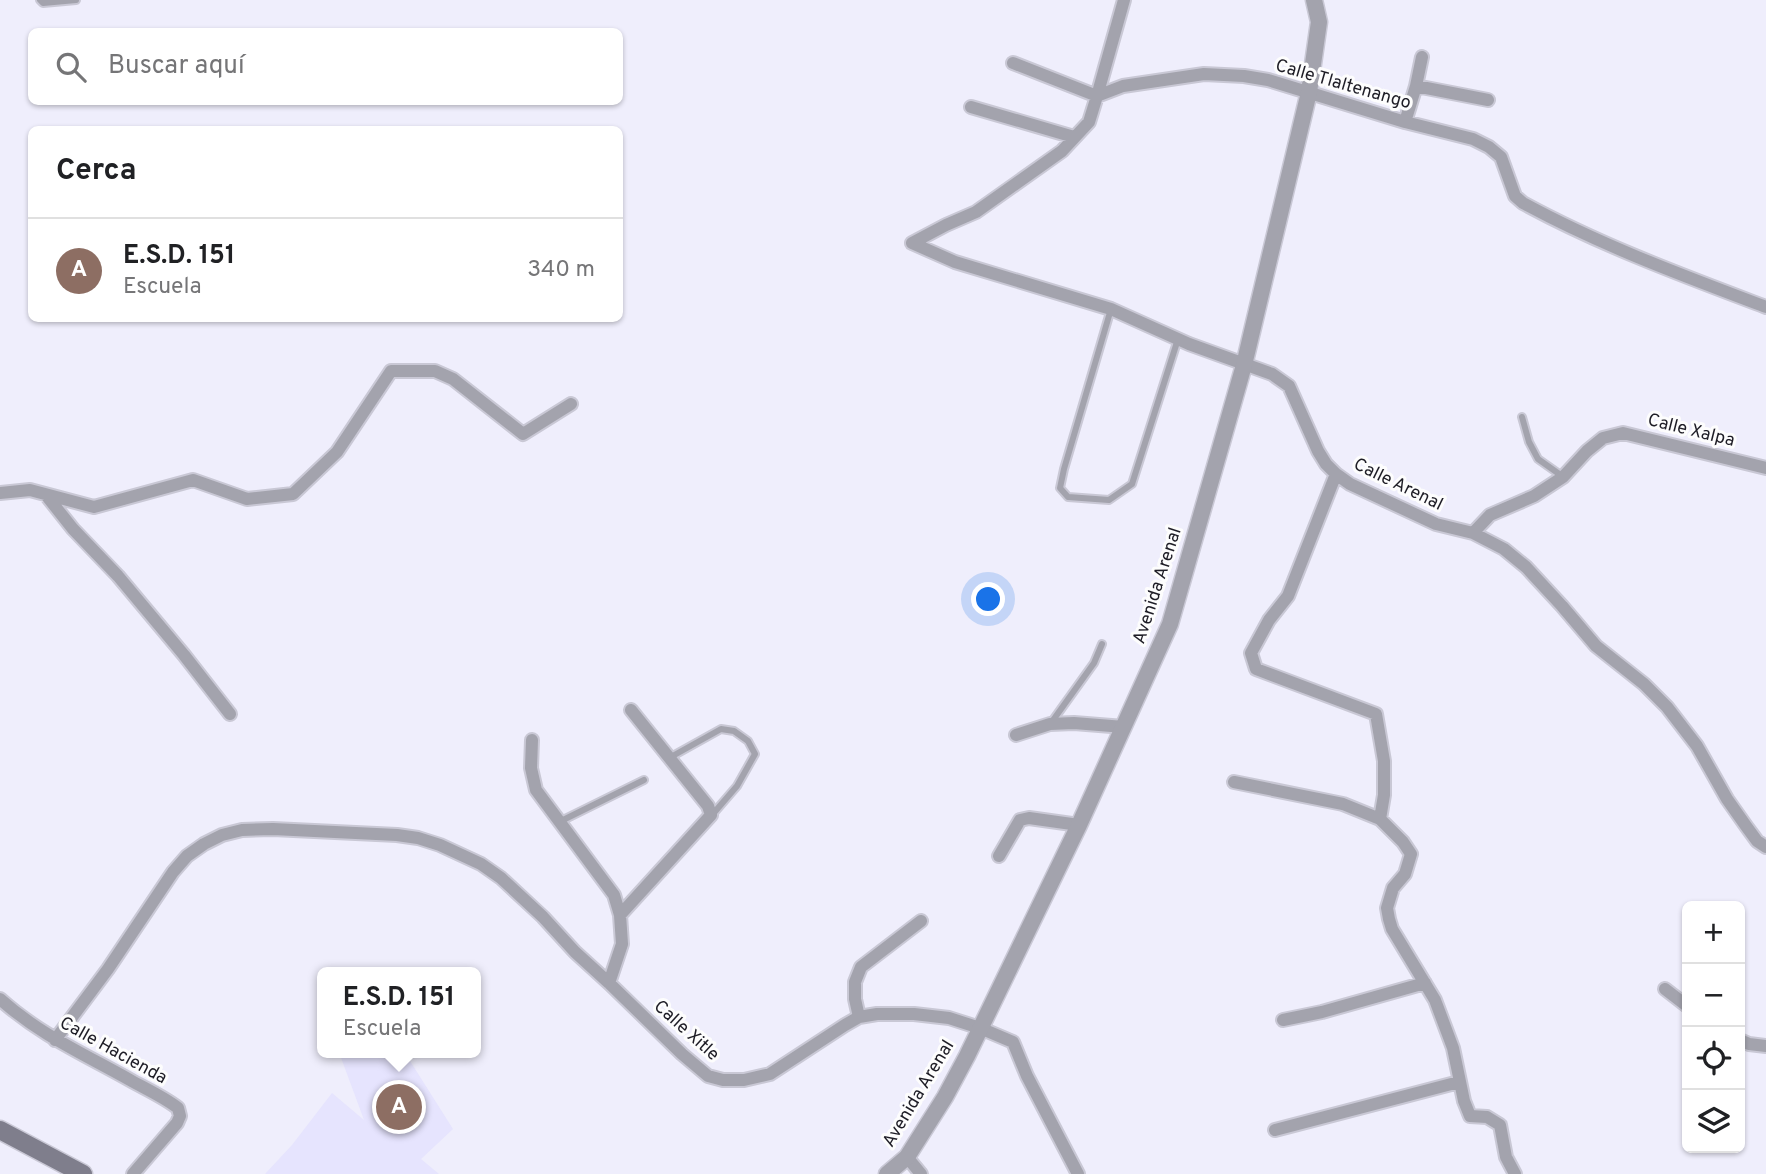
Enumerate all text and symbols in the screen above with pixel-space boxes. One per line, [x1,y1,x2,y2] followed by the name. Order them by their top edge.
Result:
[28,28,623,105] search box
[52,48,90,86] icon: search
[108,50,245,83] text: Buscar aquí
[1273,55,1413,115] street label: Calle Tlaltenango
[56,153,136,190] text: Cerca
[123,240,235,273] text: E.S.D. 151
[71,256,87,285] text: A
[527,256,595,285] text: 340 m
[123,273,202,302] text: Escuela
[1645,409,1737,453] street label: Calle Xalpa
[1349,453,1447,517] street label: Calle Arenal
[1128,525,1188,647] street label: Avenida Arenal
[971,582,1005,616] your location
[1682,901,1745,1153] map controls
[1682,901,1745,964] button: +
[1682,964,1745,1027] button: −
[317,967,481,1058] popup
[343,982,455,1015] text: E.S.D. 151
[648,996,724,1066] street label: Calle Xitle
[55,1012,171,1090] street label: Calle Hacienda
[343,1015,421,1044] text: Escuela
[1682,1027,1745,1090] button: locate
[878,1036,960,1152] street label: Avenida Arenal
[376,1081,422,1133] pin: A
[1682,1090,1745,1153] button: layers

